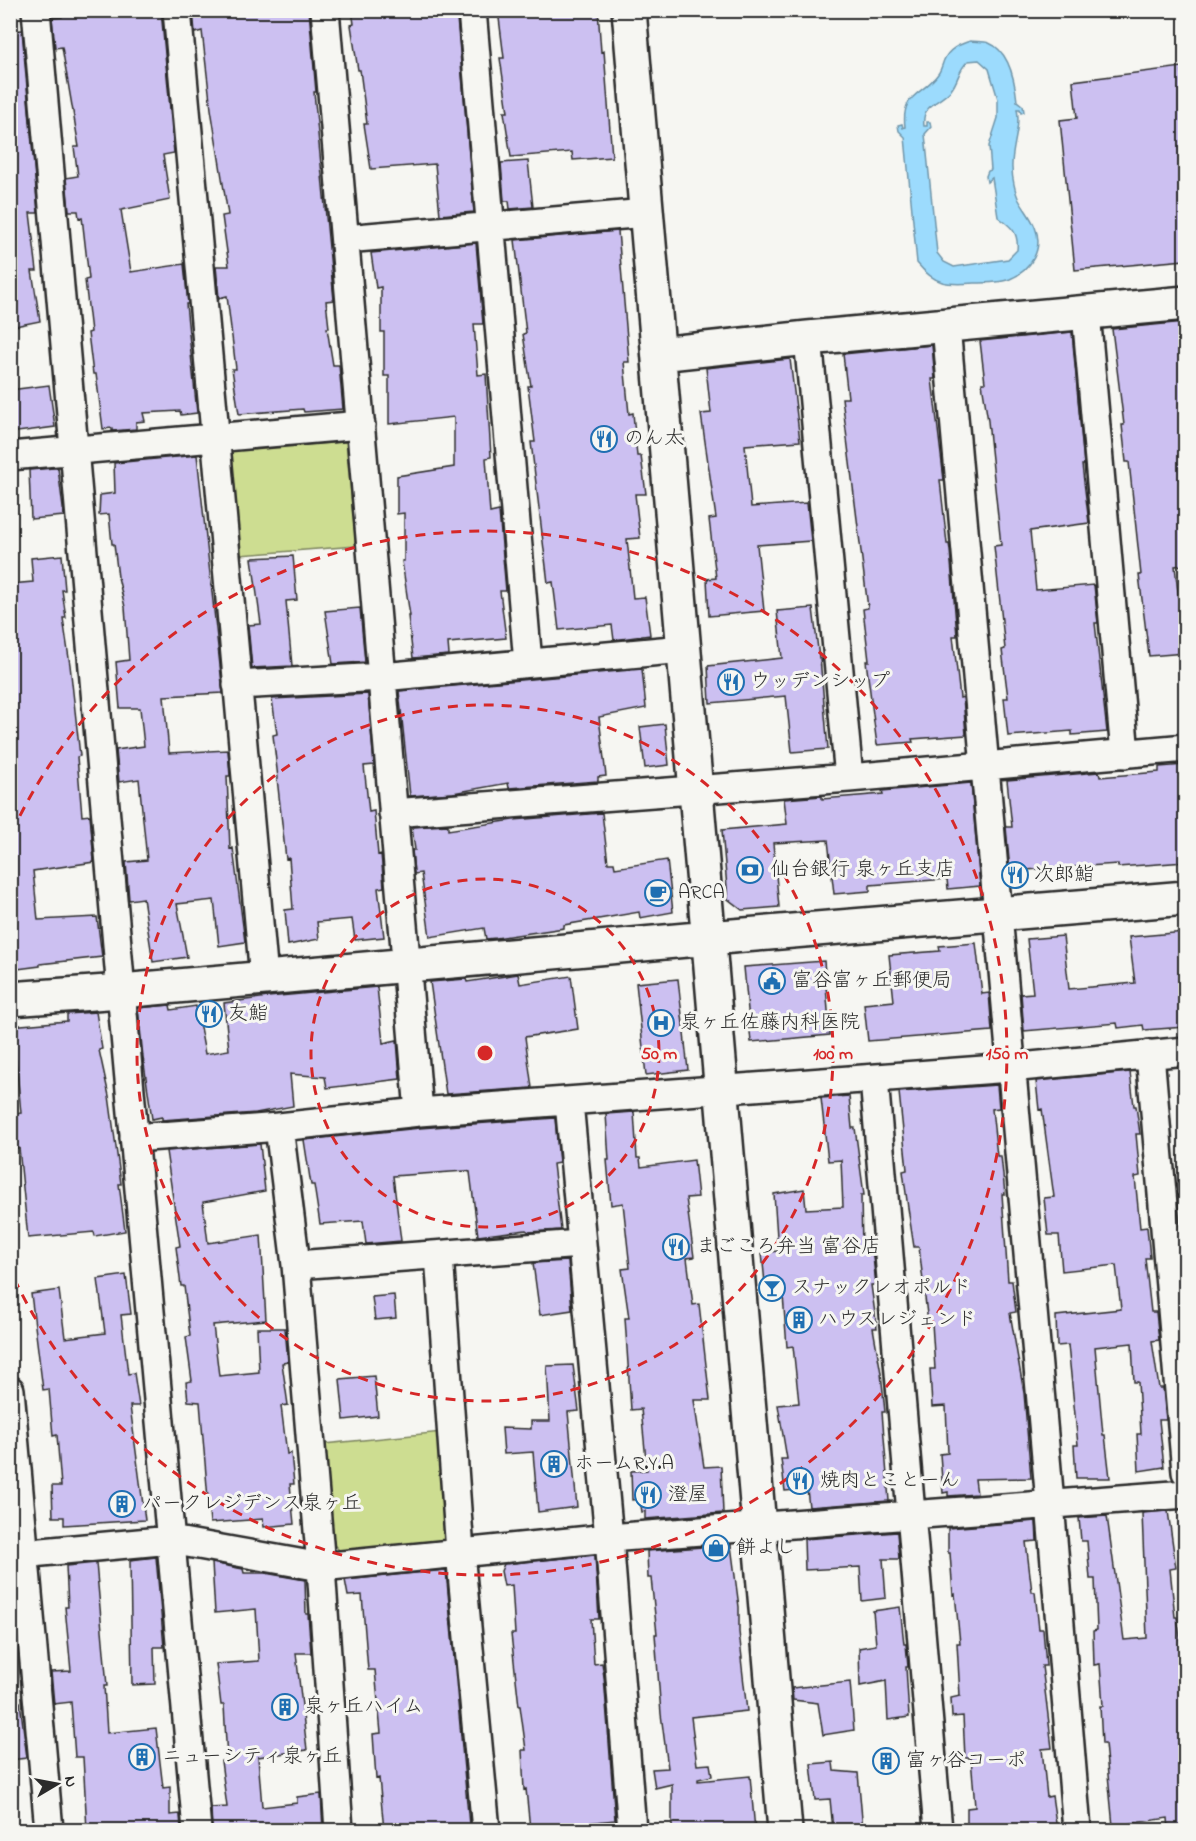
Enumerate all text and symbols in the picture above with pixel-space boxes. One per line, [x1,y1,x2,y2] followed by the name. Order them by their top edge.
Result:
[589,424,619,454] restaurant icon: のん太
[624,425,684,454] place label: のん太
[716,667,746,697] restaurant icon: ウッデンシップ
[750,668,890,697] place label: ウッデンシップ
[735,855,765,885] bank icon: 仙台銀行 泉ヶ丘支店
[770,856,955,885] place label: 仙台銀行 泉ヶ丘支店
[1000,860,1030,890] restaurant icon: 次郎鮨
[1034,861,1094,890] place label: 次郎鮨
[643,878,673,908] cafe icon: ARCA
[678,879,725,908] place label: ARCA
[757,966,787,996] public building icon: 富谷富ヶ丘郵便局
[792,967,952,996] place label: 富谷富ヶ丘郵便局
[194,999,224,1029] restaurant icon: 友鮨
[228,1000,268,1029] place label: 友鮨
[646,1008,676,1038] hospital icon: 泉ヶ丘佐藤内科医院
[680,1009,860,1038] place label: 泉ヶ丘佐藤内科医院
[641,1042,677,1068] text: 50 m
[813,1042,853,1068] text: 100 m
[986,1042,1028,1068] text: 150 m
[475,1043,495,1063] centre of rings
[661,1232,691,1262] restaurant icon: まごころ弁当 富谷店
[696,1233,881,1262] place label: まごころ弁当 富谷店
[757,1273,787,1303] bar icon: スナックレオポルド
[792,1274,972,1303] place label: スナックレオポルド
[784,1305,814,1335] building icon: ハウスレジェンド
[818,1306,977,1335] place label: ハウスレジェンド
[539,1449,569,1479] building icon: ホームR.Y.A
[574,1450,674,1479] place label: ホームR.Y.A
[785,1466,815,1496] restaurant icon: 焼肉とことーん
[820,1467,960,1496] place label: 焼肉とことーん
[633,1480,663,1510] restaurant icon: 澄屋
[668,1481,708,1510] place label: 澄屋
[107,1489,137,1519] building icon: パークレジデンス泉ヶ丘
[142,1490,362,1519] place label: パークレジデンス泉ヶ丘
[701,1533,731,1563] shop icon: 餅よし
[736,1534,796,1563] place label: 餅よし
[270,1692,300,1722] building icon: 泉ヶ丘ハイム
[304,1693,423,1722] place label: 泉ヶ丘ハイム
[127,1742,157,1772] building icon: ニューシティ泉ヶ丘
[162,1743,342,1772] place label: ニューシティ泉ヶ丘
[871,1746,901,1776] building icon: 富ヶ谷コーポ
[906,1747,1026,1776] place label: 富ヶ谷コーポ
[27,1754,87,1814] north arrow
[57,1774,83,1789] text: N

